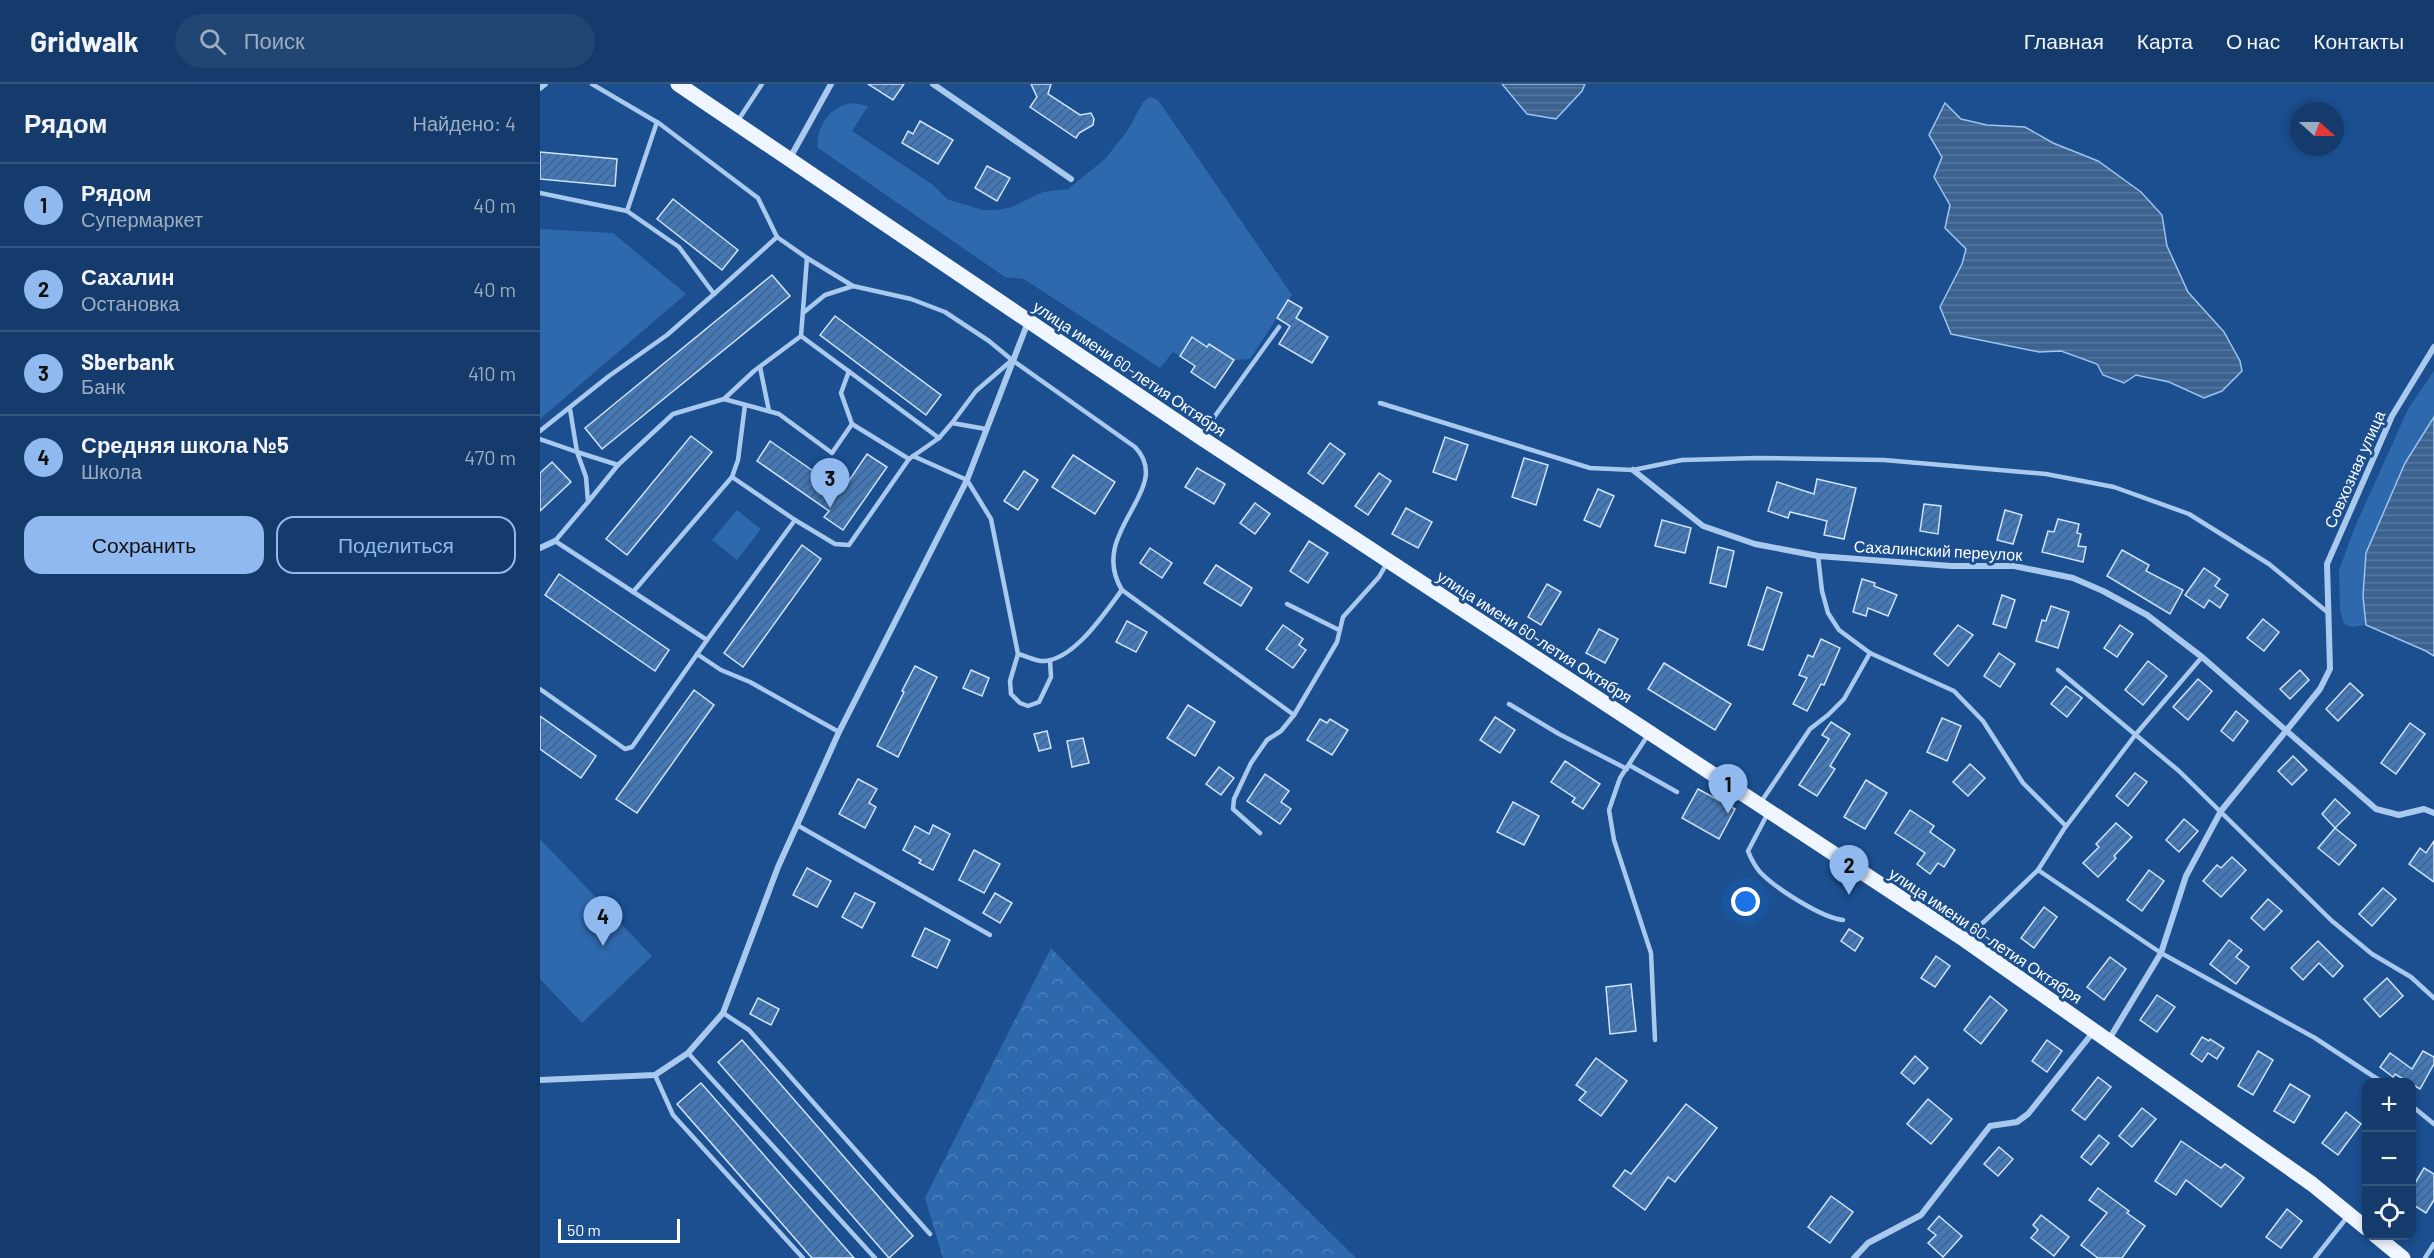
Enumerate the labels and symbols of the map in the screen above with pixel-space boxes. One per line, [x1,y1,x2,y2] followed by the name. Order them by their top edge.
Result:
[2290,102,2344,156] north arrow
[1030,296,1230,440] street label: улица имени 60-летия Октября
[2320,407,2388,531] street label: Совхозная улица
[810,458,850,508] pin: 3
[1853,536,2024,564] street label: Сахалинский переулок
[1434,566,1636,706] street label: улица имени 60-летия Октября
[1708,764,1748,814] pin: 1
[1830,846,1868,895] pin: 2
[1886,863,2086,1007] street label: улица имени 60-летия Октября
[1731,887,1760,916] your location
[584,896,622,946] pin: 4
[558,1216,680,1244] scale bar

